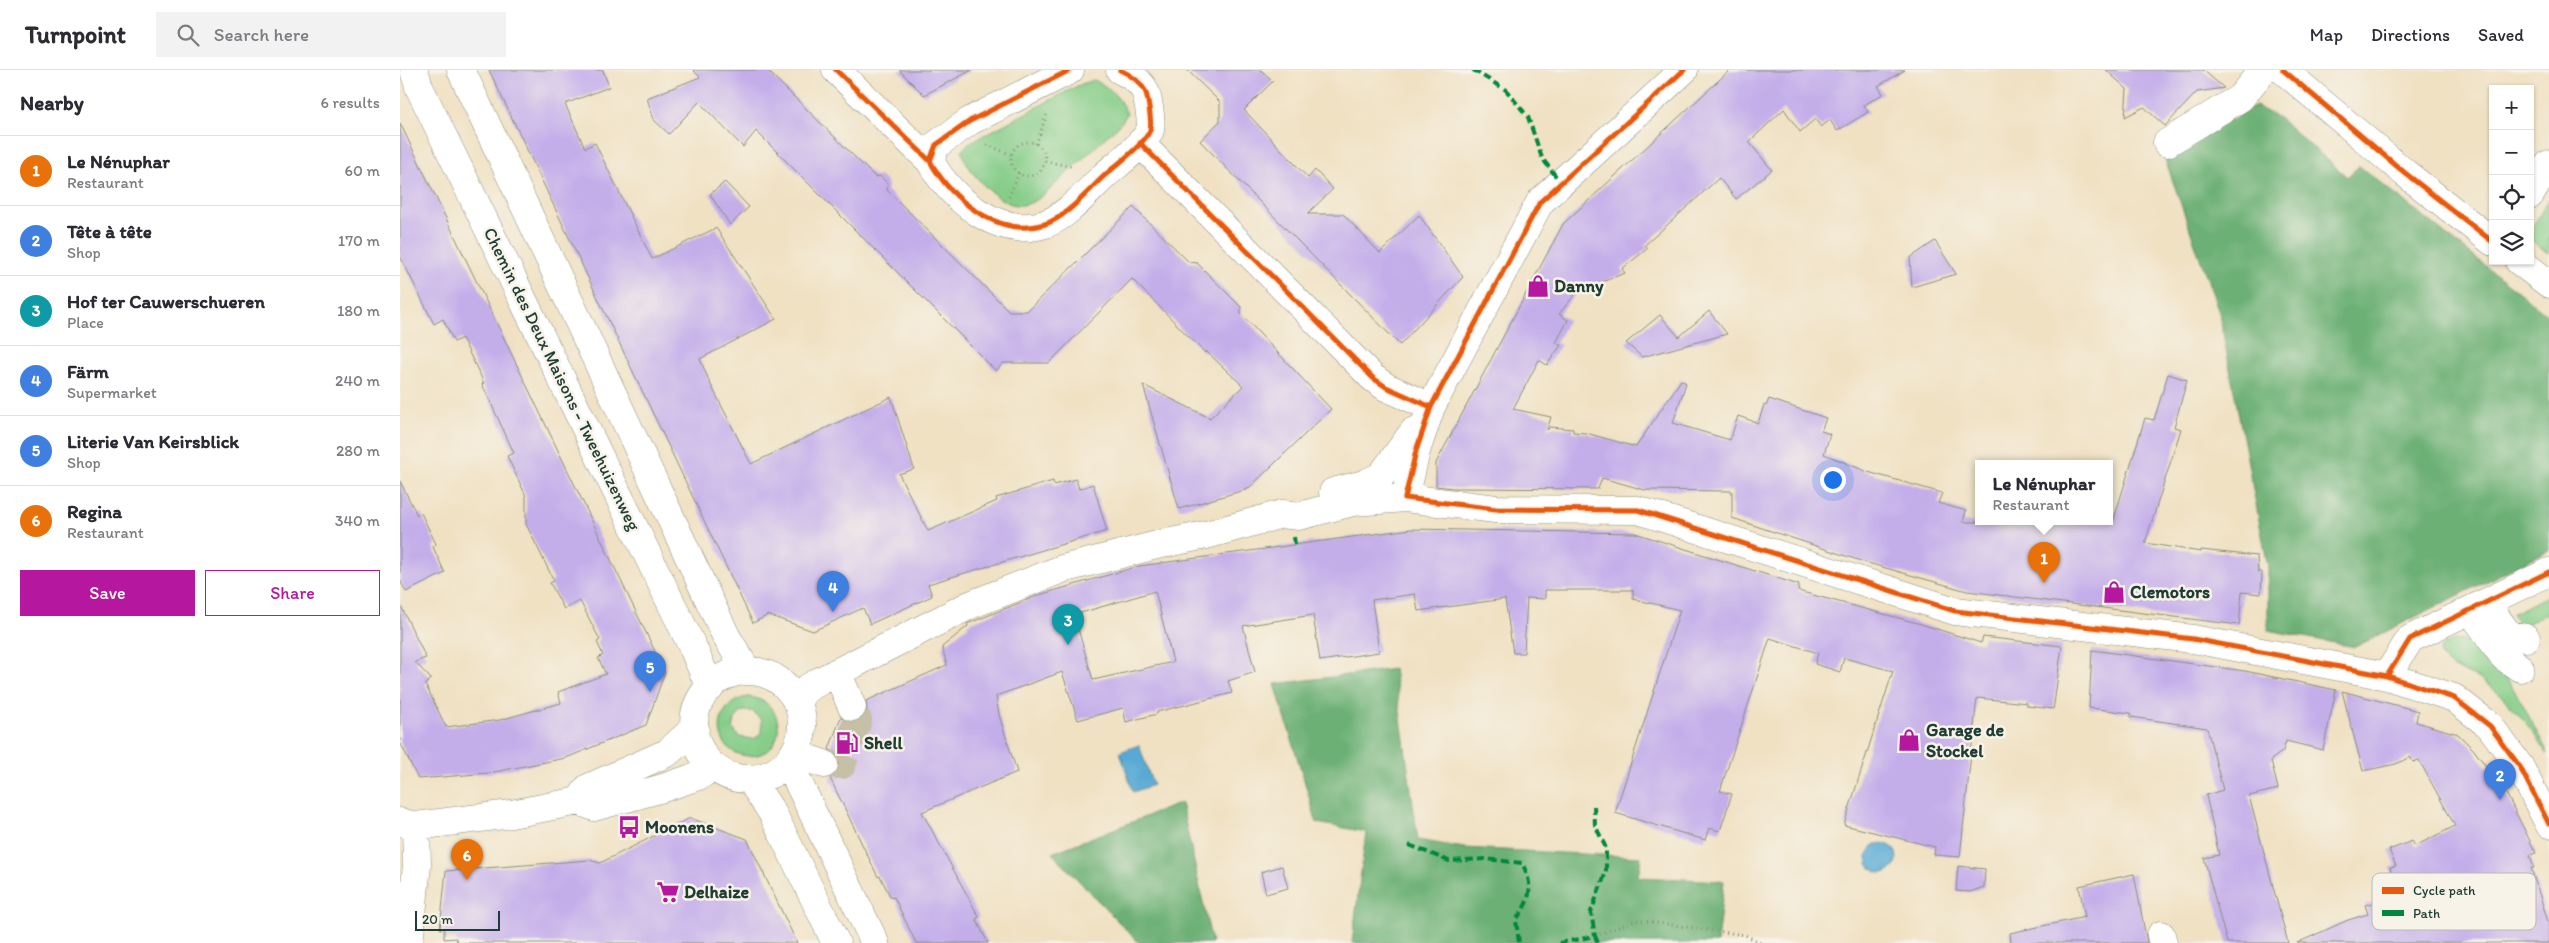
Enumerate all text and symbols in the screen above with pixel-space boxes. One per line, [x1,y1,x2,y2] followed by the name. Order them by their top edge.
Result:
[156,12,506,57] search box
[25,20,126,49] text: Turnpoint
[174,21,202,49] icon: search
[214,23,309,46] text: Search here
[2310,24,2343,46] text: Map
[2371,24,2450,46] text: Directions
[2478,24,2524,46] text: Saved
[2489,85,2534,265] map controls
[2489,85,2534,130] button: +
[20,90,84,115] text: Nearby
[320,93,380,112] text: 6 results
[2489,130,2534,175] button: −
[67,150,170,173] text: Le Nénuphar
[32,161,40,180] text: 1
[345,161,380,180] text: 60 m
[67,173,144,192] text: Restaurant
[2489,175,2534,220] button: locate
[67,220,152,243] text: Tête à tête
[2489,220,2534,265] button: layers
[479,224,646,535] street label: Chemin des Deux Maisons - Tweehuizenweg
[32,231,40,250] text: 2
[338,231,380,250] text: 170 m
[67,243,101,262] text: Shop
[1525,273,1551,299] shop icon: Danny
[1554,275,1604,297] place label: Danny
[67,290,265,313] text: Hof ter Cauwerschueren
[32,301,40,320] text: 3
[337,301,380,320] text: 180 m
[67,313,104,332] text: Place
[67,360,109,383] text: Färm
[31,371,41,390] text: 4
[335,371,380,390] text: 240 m
[67,383,157,402] text: Supermarket
[67,430,239,453] text: Literie Van Keirsblick
[32,441,40,460] text: 5
[336,441,380,460] text: 280 m
[67,453,101,472] text: Shop
[1975,460,2113,525] popup
[1820,467,1846,493] your location
[1993,472,2095,495] text: Le Nénuphar
[1993,495,2069,514] text: Restaurant
[67,500,122,523] text: Regina
[32,511,40,530] text: 6
[335,511,380,530] text: 340 m
[67,523,144,542] text: Restaurant
[2028,542,2060,583] pin: 1
[20,570,195,616] button: Save
[205,570,380,616] button: Share
[817,571,849,612] pin: 4
[2101,579,2127,605] shop icon: Clemotors
[2130,581,2210,603] place label: Clemotors
[1052,604,1084,645] pin: 3
[634,651,666,692] pin: 5
[1926,719,2004,762] place label: Garage de Stockel
[1896,727,1922,753] shop icon: Garage de Stockel
[834,730,860,756] fuel station icon: Shell
[864,732,903,754] place label: Shell
[2484,759,2516,800] pin: 2
[616,814,642,840] bus stop icon: Moonens
[645,816,714,838] place label: Moonens
[451,839,483,880] pin: 6
[2372,873,2536,930] legend
[655,879,681,905] supermarket icon: Delhaize
[684,881,750,903] place label: Delhaize
[2413,882,2476,899] text: Cycle path
[2413,905,2440,922] text: Path
[415,908,500,931] scale bar
[422,911,453,928] text: 20 m

